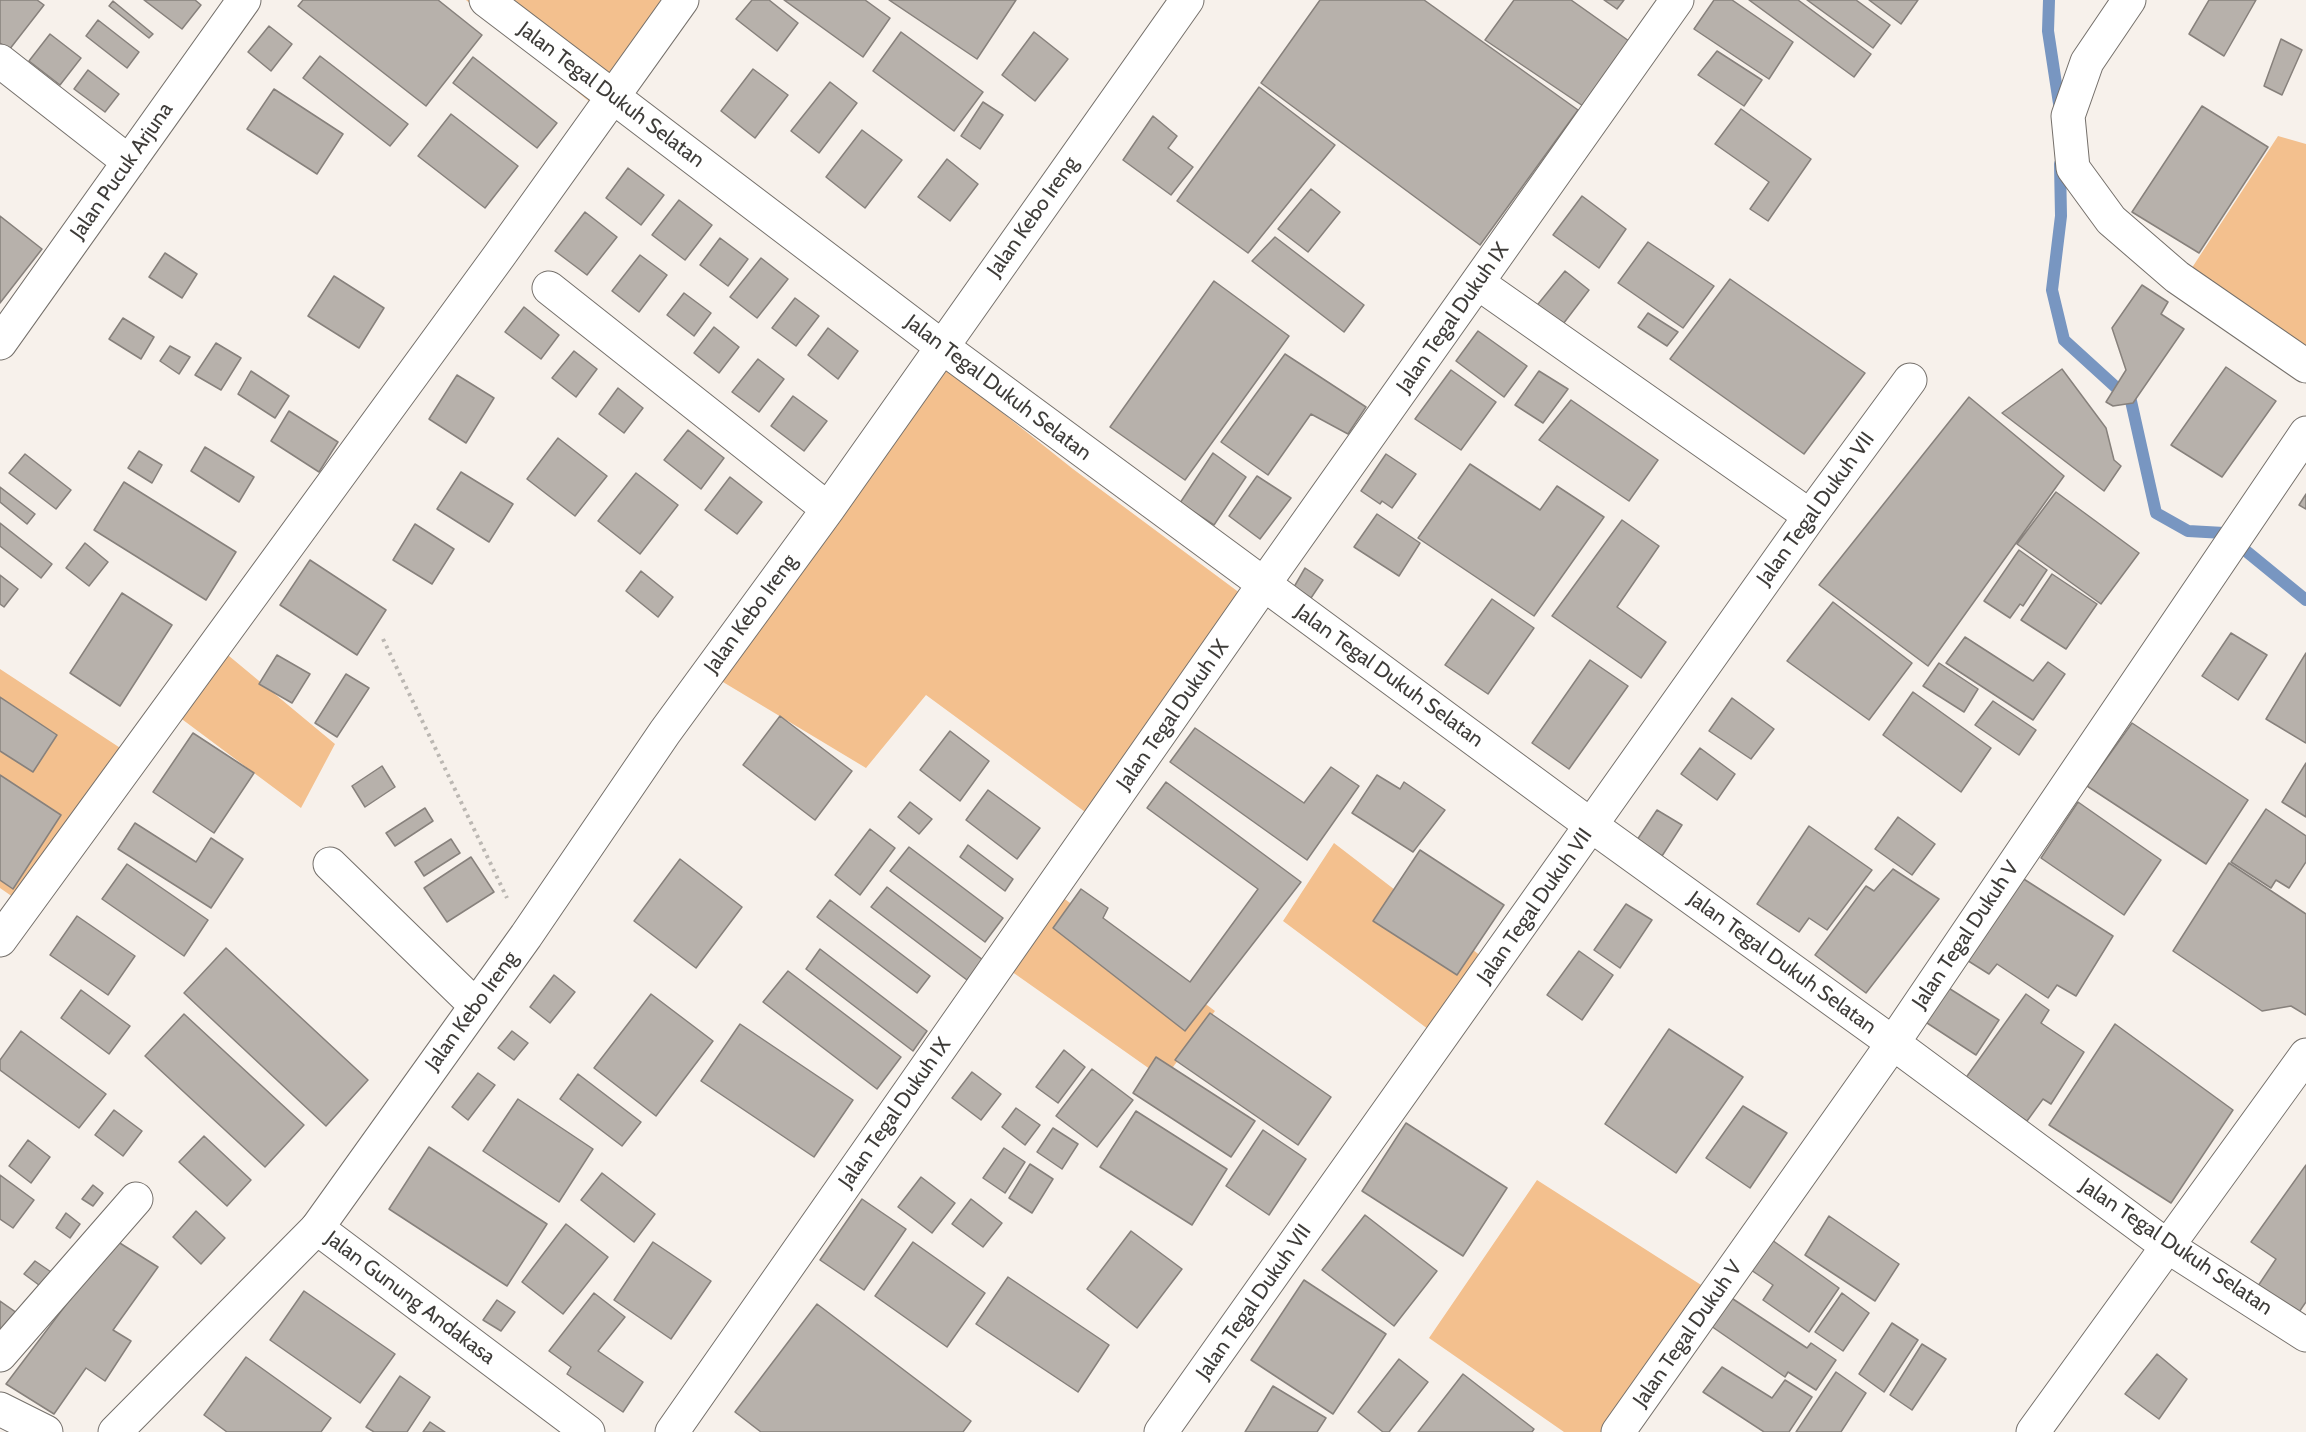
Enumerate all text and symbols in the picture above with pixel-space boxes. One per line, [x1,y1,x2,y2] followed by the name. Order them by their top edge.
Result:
[513,17,709,173] street label: Jalan Tegal Dukuh Selatan
[65,98,179,244] street label: Jalan Pucuk Arjuna
[982,152,1084,282] street label: Jalan Kebo Ireng
[1392,238,1514,398] street label: Jalan Tegal Dukuh IX
[900,310,1096,466] street label: Jalan Tegal Dukuh Selatan
[1752,427,1880,591] street label: Jalan Tegal Dukuh VII
[699,550,803,678] street label: Jalan Kebo Ireng
[1290,599,1488,753] street label: Jalan Tegal Dukuh Selatan
[1112,635,1234,795] street label: Jalan Tegal Dukuh IX
[1472,824,1598,988] street label: Jalan Tegal Dukuh VII
[1907,856,2025,1014] street label: Jalan Tegal Dukuh V
[1683,886,1881,1040] street label: Jalan Tegal Dukuh Selatan
[420,947,524,1075] street label: Jalan Kebo Ireng
[834,1033,956,1193] street label: Jalan Tegal Dukuh IX
[2075,1173,2277,1321] street label: Jalan Tegal Dukuh Selatan
[1191,1220,1317,1384] street label: Jalan Tegal Dukuh VII
[320,1226,500,1370] street label: Jalan Gunung Andakasa
[1628,1256,1748,1412] street label: Jalan Tegal Dukuh V

